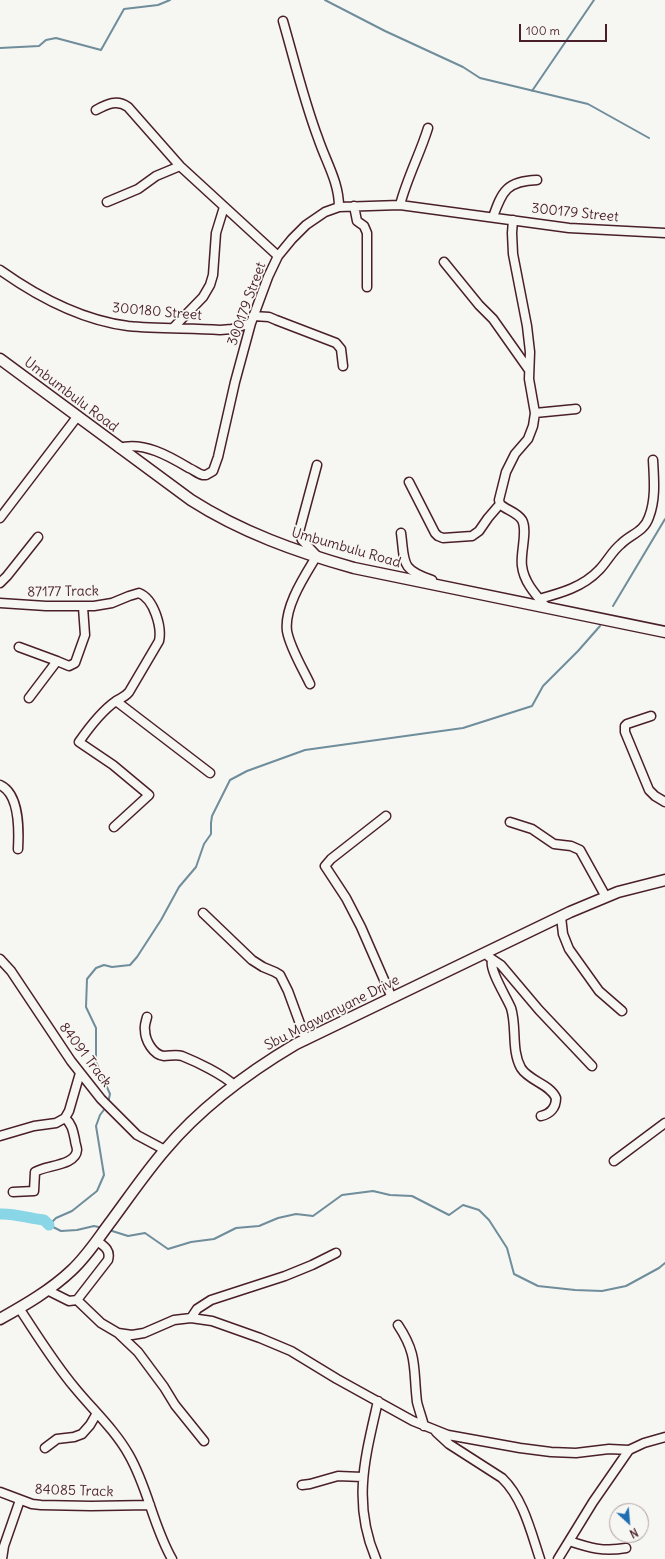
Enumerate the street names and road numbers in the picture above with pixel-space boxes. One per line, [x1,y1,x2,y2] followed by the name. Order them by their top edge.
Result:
[531,200,619,226] street label: 300179 Street
[224,260,270,348] street label: 300179 Street
[111,300,203,324] street label: 300180 Street
[21,354,121,436] street label: Umbumbulu Road
[289,524,403,572] street label: Umbumbulu Road
[27,583,99,601] street label: 87177 Track
[262,972,402,1054] street label: Sbu Magwanyane Drive
[55,1019,115,1091] street label: 84091 Track
[34,1481,114,1501] street label: 84085 Track

